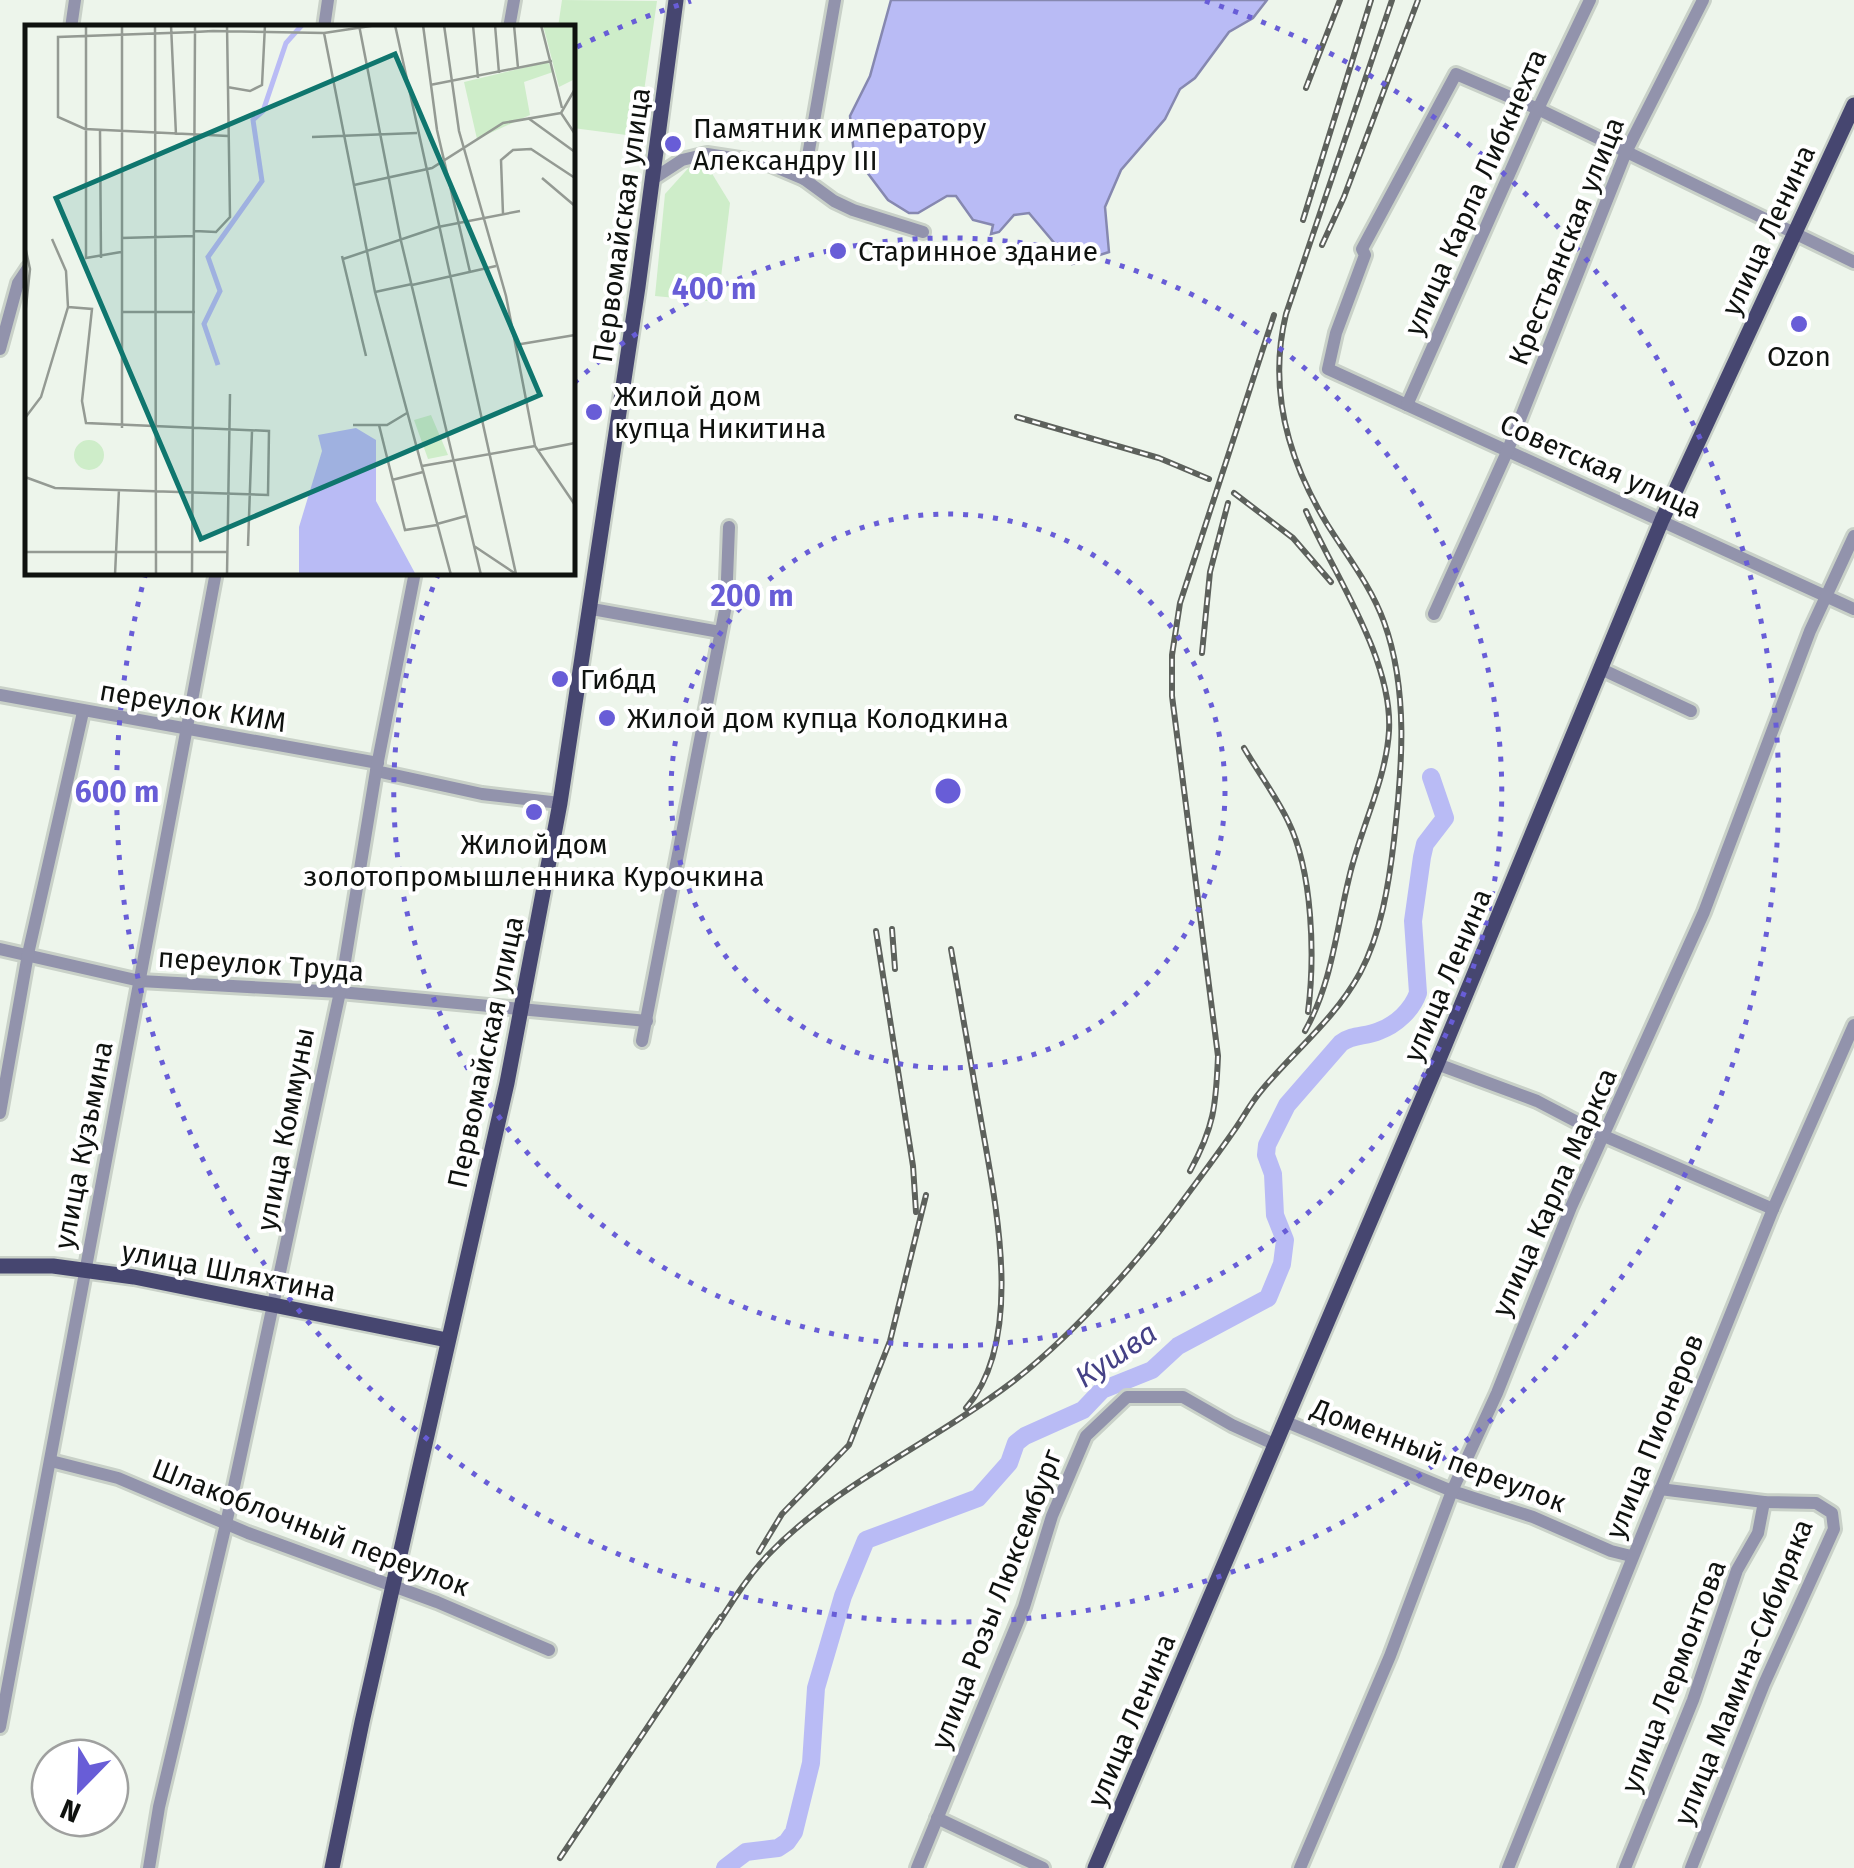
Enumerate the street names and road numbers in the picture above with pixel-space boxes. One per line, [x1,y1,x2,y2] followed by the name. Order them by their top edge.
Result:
[1397,44,1554,341] street label: улица Карла Либкнехта
[586,86,657,365] street label: Первомайская улица
[1502,112,1631,370] street label: Крестьянская улица
[1715,140,1822,321] street label: улица Ленина
[1495,407,1707,526] street label: Советская улица
[97,674,289,739] street label: переулок КИМ
[1396,884,1499,1067] street label: улица Ленина
[441,913,530,1191] street label: Первомайская улица
[157,941,365,988] street label: переулок Труда
[250,1025,321,1233] street label: улица Коммуны
[47,1038,120,1252] street label: улица Кузьмина
[1485,1063,1624,1321] street label: улица Карла Маркса
[119,1235,339,1308] street label: улица Шляхтина
[1598,1329,1711,1543] street label: улица Пионеров
[1306,1391,1571,1519] street label: Доменный переулок
[924,1445,1069,1754] street label: улица Розы Люксембург
[148,1452,475,1603] street label: Шлакоблочный переулок
[1667,1514,1820,1830] street label: улица Мамина-Сибиряка
[1614,1555,1733,1797] street label: улица Лермонтова
[1080,1629,1183,1812] street label: улица Ленина

